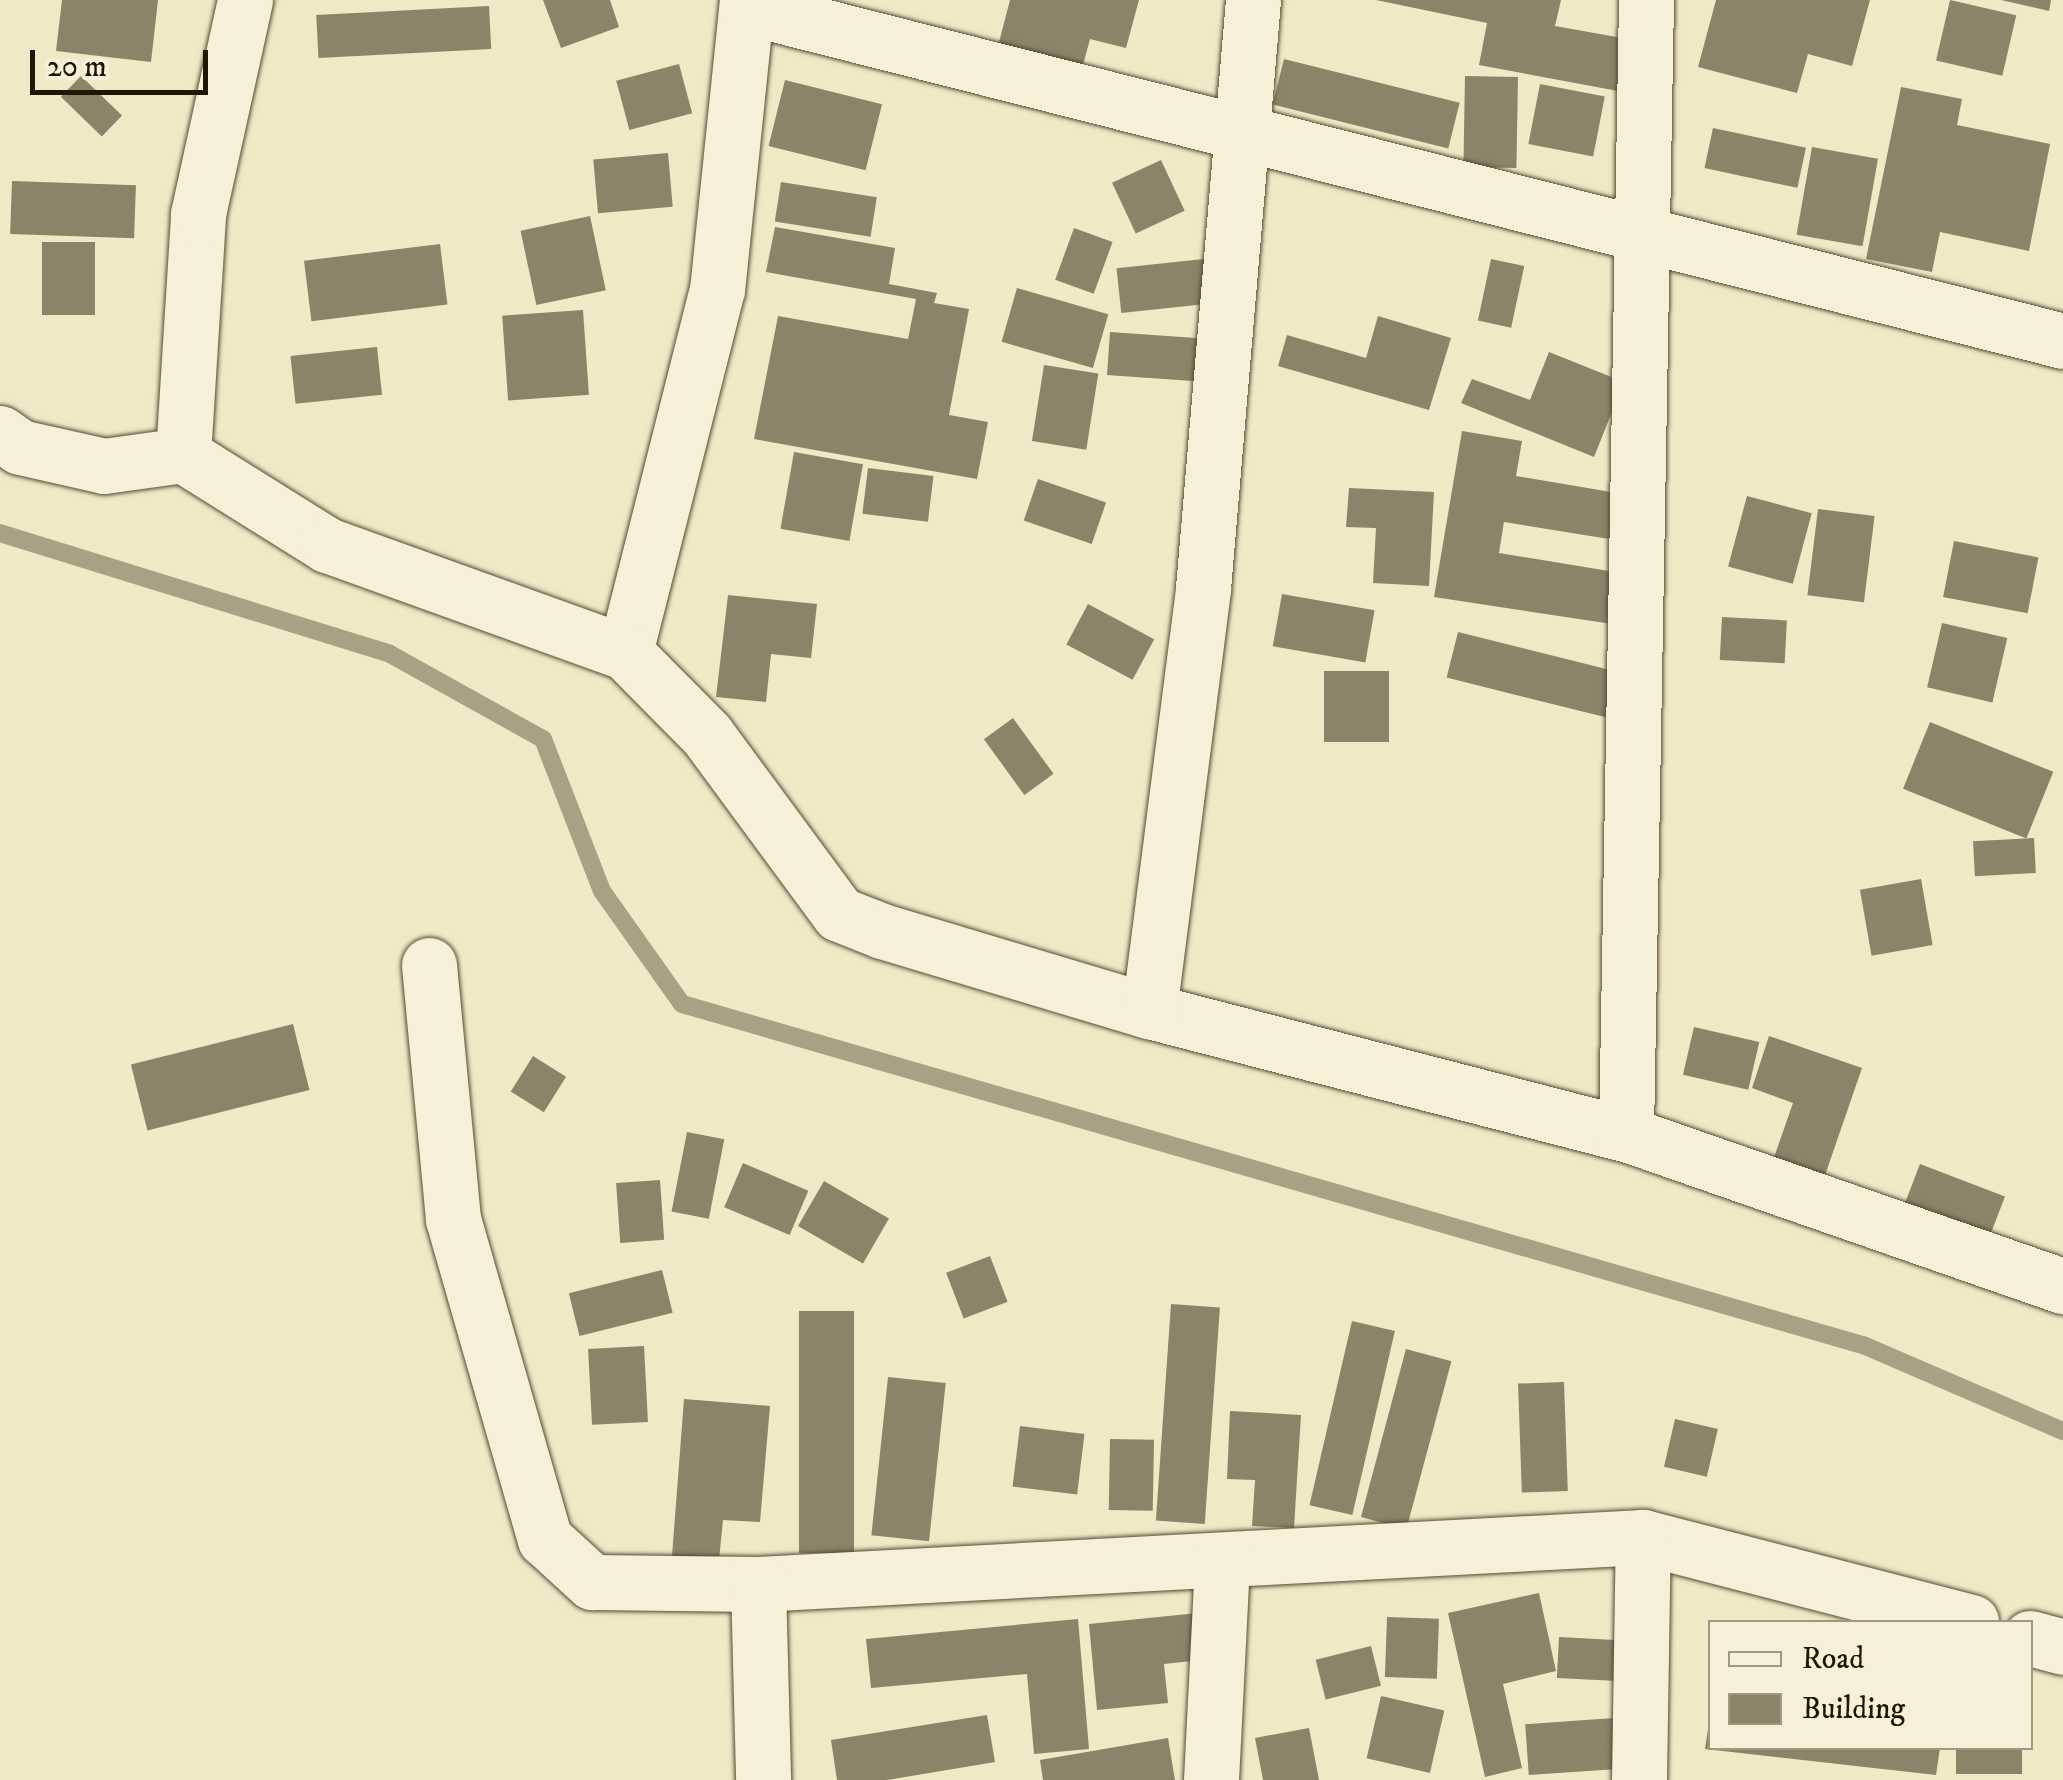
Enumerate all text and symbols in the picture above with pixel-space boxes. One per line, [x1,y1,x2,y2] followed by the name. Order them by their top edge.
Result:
[35,30,212,92] scale bar
[47,49,107,86] text: 20 m
[1708,1620,2033,1750] legend
[1802,1641,1864,1678] text: Road
[1802,1691,1905,1728] text: Building

